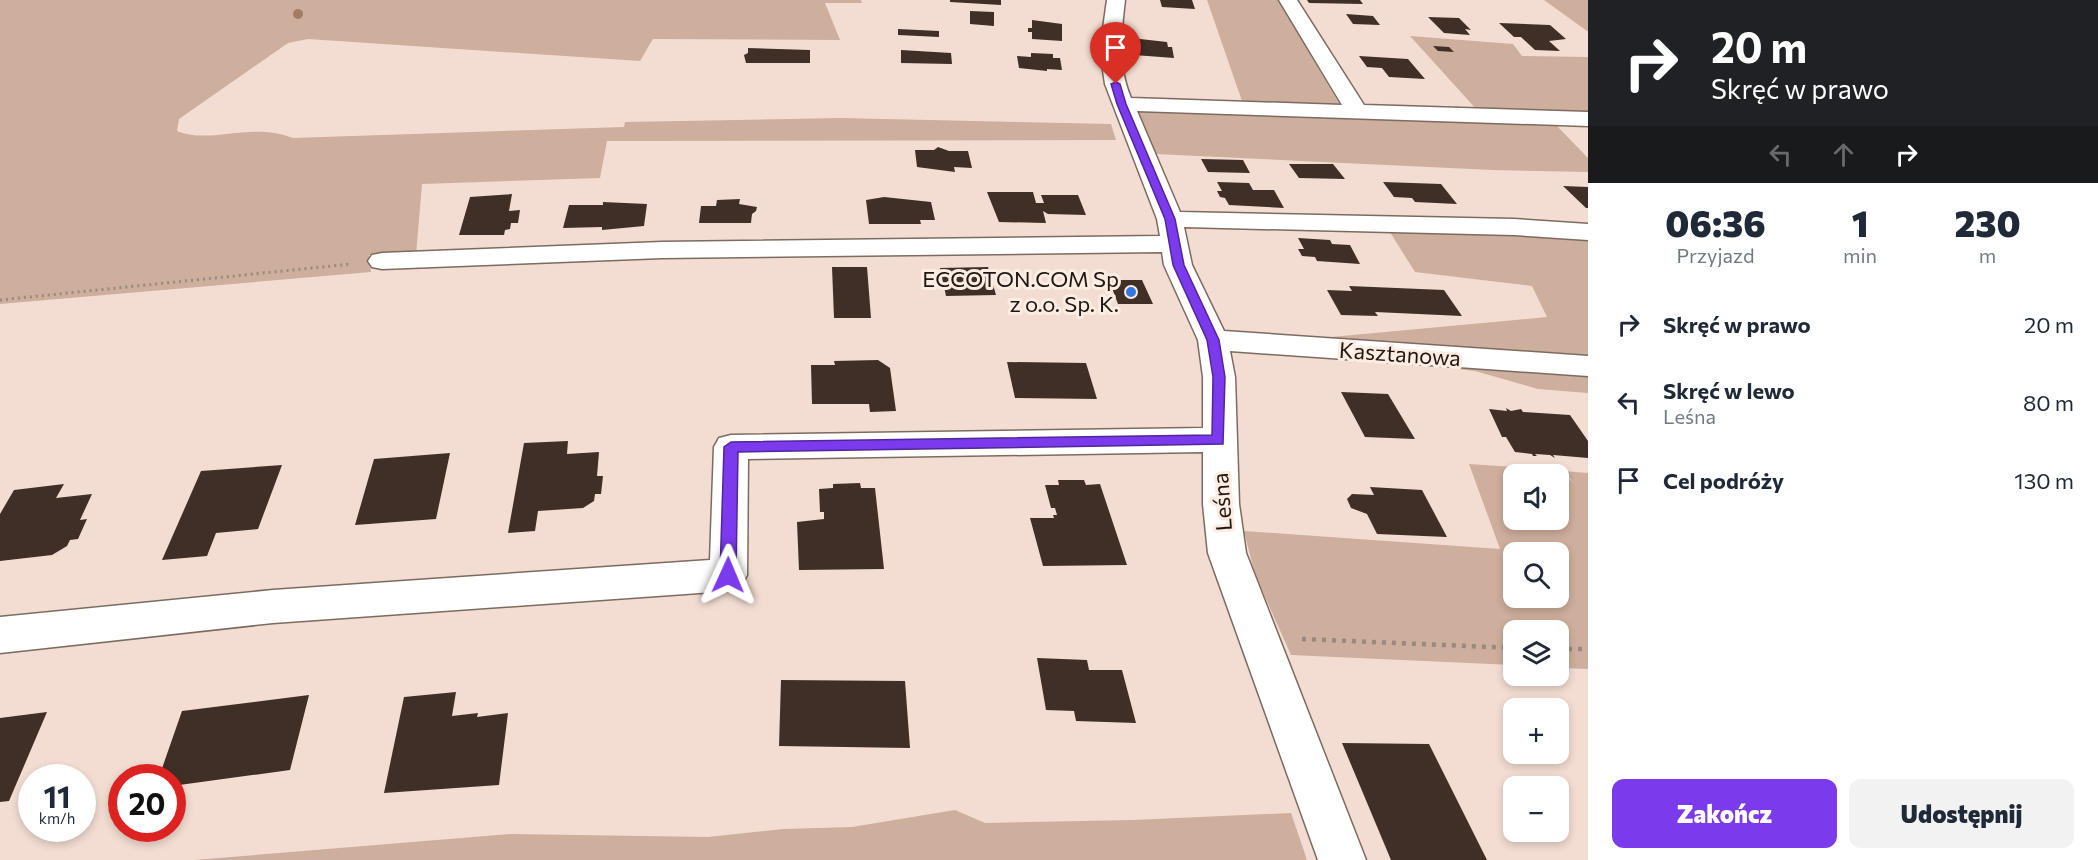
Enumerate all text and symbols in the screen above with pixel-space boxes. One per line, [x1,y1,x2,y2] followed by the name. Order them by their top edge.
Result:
[1711,20,1807,72] text: 20 m
[1090,22,1141,84] pin
[1612,24,1690,102] icon: right
[1099,31,1132,64] icon: arrive
[1711,72,1889,105] text: Skręć w prawo
[1764,138,1797,171] icon: left
[1827,138,1860,171] icon: ahead
[1890,138,1923,171] icon: right
[1665,200,1766,244] text: 06:36
[1852,200,1868,244] text: 1
[1954,200,2021,244] text: 230
[1677,243,1754,267] text: Przyjazd
[1843,243,1877,267] text: min
[1979,243,1996,267] text: m
[922,265,1119,317] place label: ECCOTON.COM Sp z o.o. Sp. K.
[1124,285,1138,299] marker: ECCOTON.COM Sp z o.o. Sp. K.
[1612,308,1645,341] icon: right
[1663,311,1811,338] text: Skręć w prawo
[2024,311,2074,338] text: 20 m
[1338,336,1462,371] street label: Kasztanowa
[1663,377,1795,404] text: Skręć w lewo
[1612,386,1645,419] icon: left
[2023,389,2074,416] text: 80 m
[1663,404,1716,428] text: Leśna
[1503,464,1569,842] map controls
[1503,464,1569,530] button: sound
[1612,464,1645,497] icon: arrive
[1663,467,1784,494] text: Cel podróży
[2014,467,2074,494] text: 130 m
[1206,472,1237,532] street label: Leśna
[1503,542,1569,608] button: search
[696,543,760,607] position arrow
[1503,620,1569,686] button: layers
[1503,698,1569,764] button: +
[108,764,186,842] speed limit sign: 20
[1503,776,1569,842] button: −
[43,777,71,814] text: 11
[1612,779,1837,848] button: Zakończ
[1849,779,2074,848] button: Udostępnij
[39,809,75,827] text: km/h

